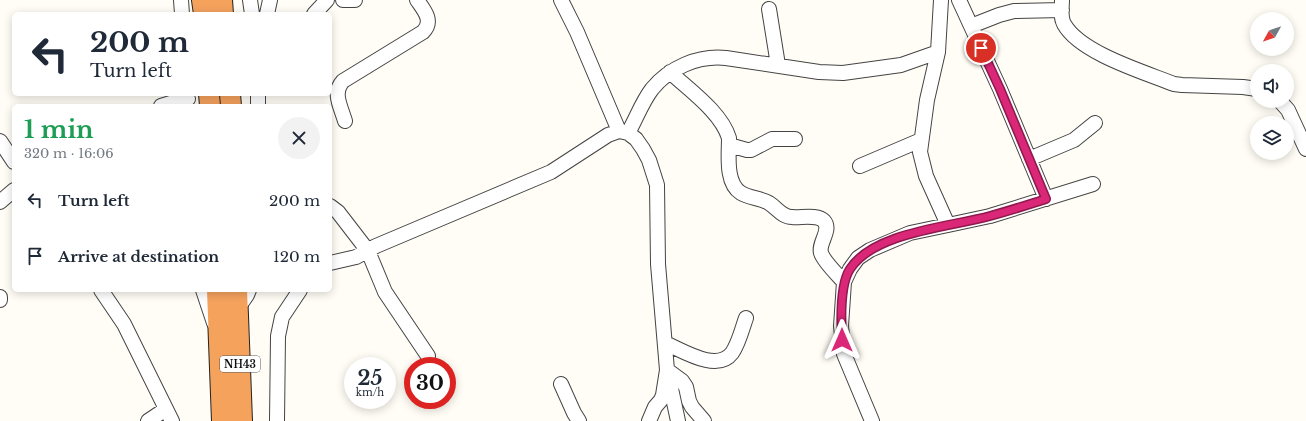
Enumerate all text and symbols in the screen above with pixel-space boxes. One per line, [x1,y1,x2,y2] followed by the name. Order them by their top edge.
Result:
[1250,12,1294,56] north arrow
[1250,12,1294,160] map controls
[90,25,189,60] text: 200 m
[24,28,76,80] icon: left
[964,31,998,65] pin
[970,37,992,59] icon: arrive
[90,60,172,82] text: Turn left
[1250,64,1294,108] button: sound
[24,115,94,144] text: 1 min
[1250,116,1294,160] button: layers
[278,117,320,159] button: close
[24,145,114,162] text: 320 m · 16:06
[24,189,46,211] icon: left
[58,191,129,210] text: Turn left
[269,191,320,210] text: 200 m
[24,245,46,267] icon: arrive
[58,247,219,266] text: Arrive at destination
[273,247,320,266] text: 120 m
[821,319,863,361] position arrow
[220,356,260,372] road number: NH43
[404,357,456,409] speed limit sign: 30
[358,366,382,390] text: 25
[356,386,384,399] text: km/h

